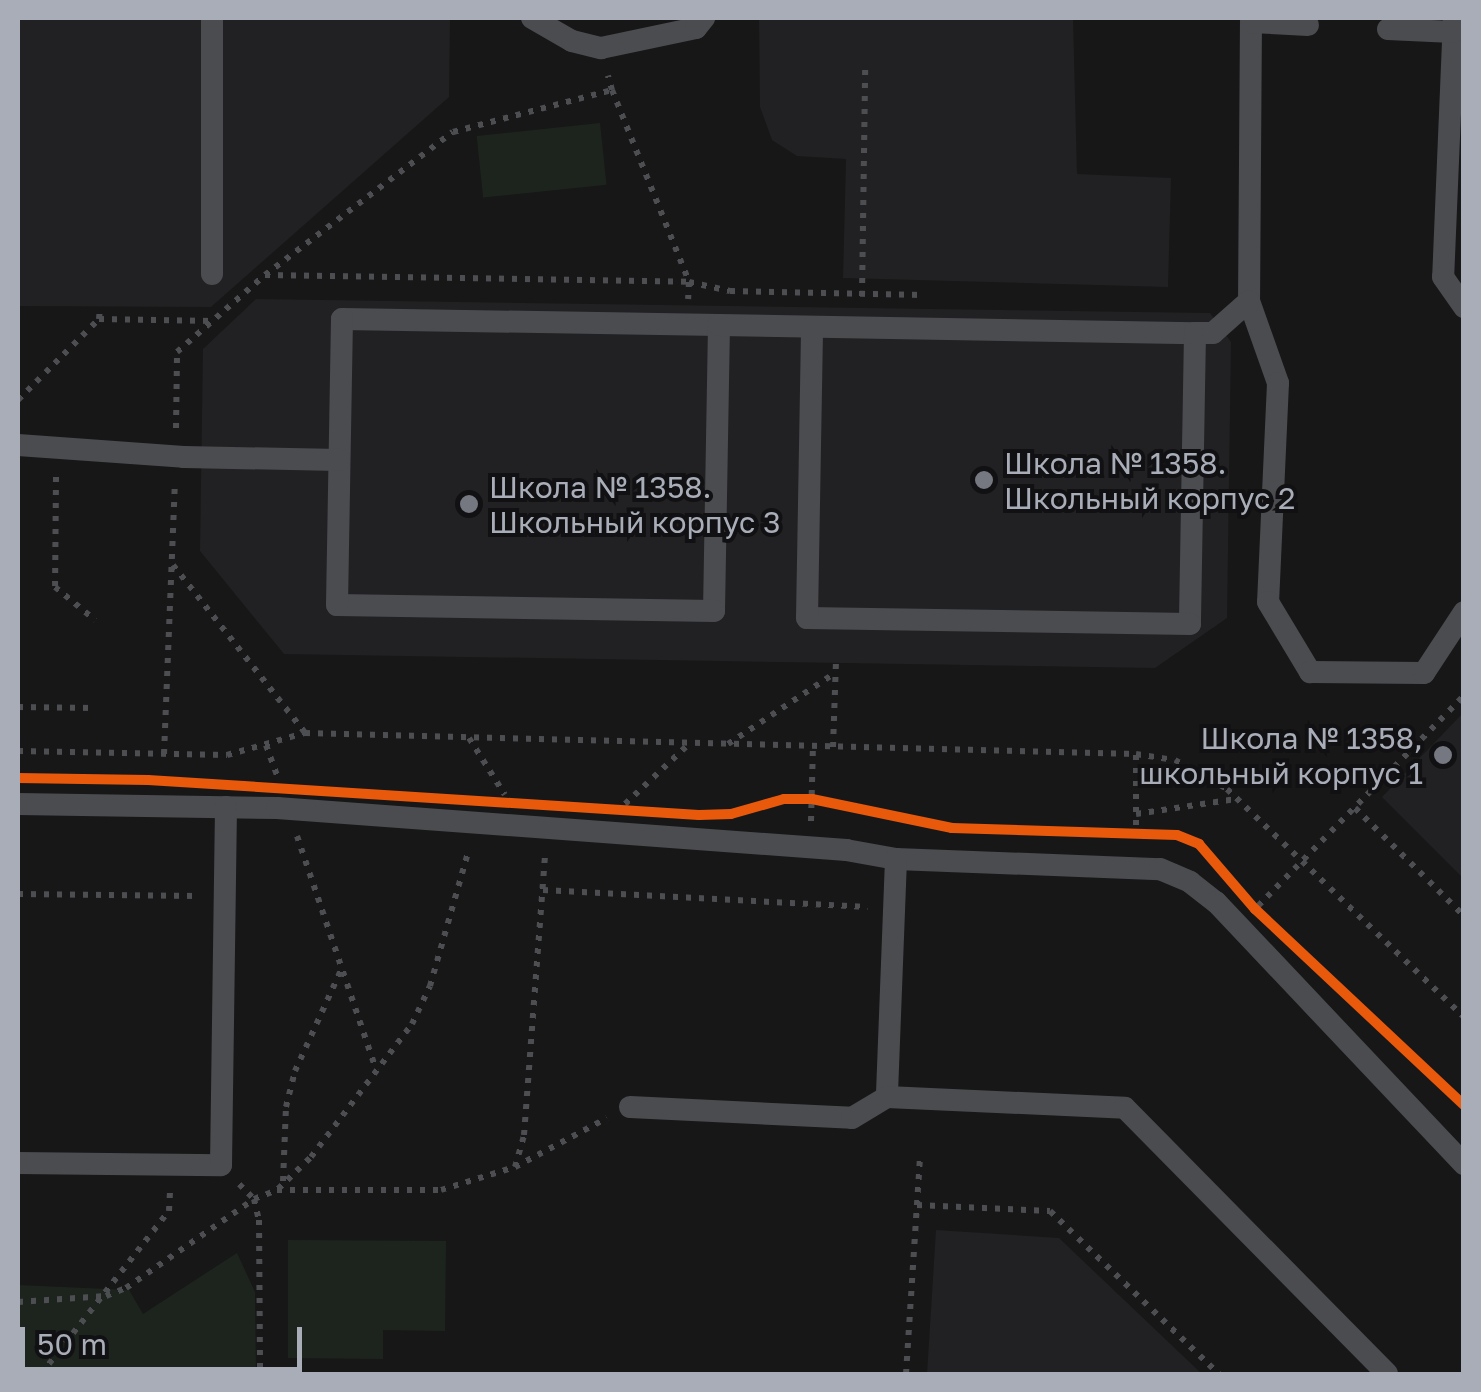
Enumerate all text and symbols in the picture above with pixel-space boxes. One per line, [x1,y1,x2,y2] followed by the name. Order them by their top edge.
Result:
[1004,445,1295,516] place label: Школа № 1358. Школьный корпус 2
[489,469,780,540] place label: Школа № 1358. Школьный корпус 3
[973,469,995,491] marker: Школа № 1358. Школьный корпус 2
[458,493,480,515] marker: Школа № 1358. Школьный корпус 3
[1139,720,1423,790] place label: Школа № 1358, школьный корпус 1
[1432,744,1454,766] marker: Школа № 1358, школьный корпус 1
[25,1307,308,1369] scale bar
[37,1326,107,1362] text: 50 m

